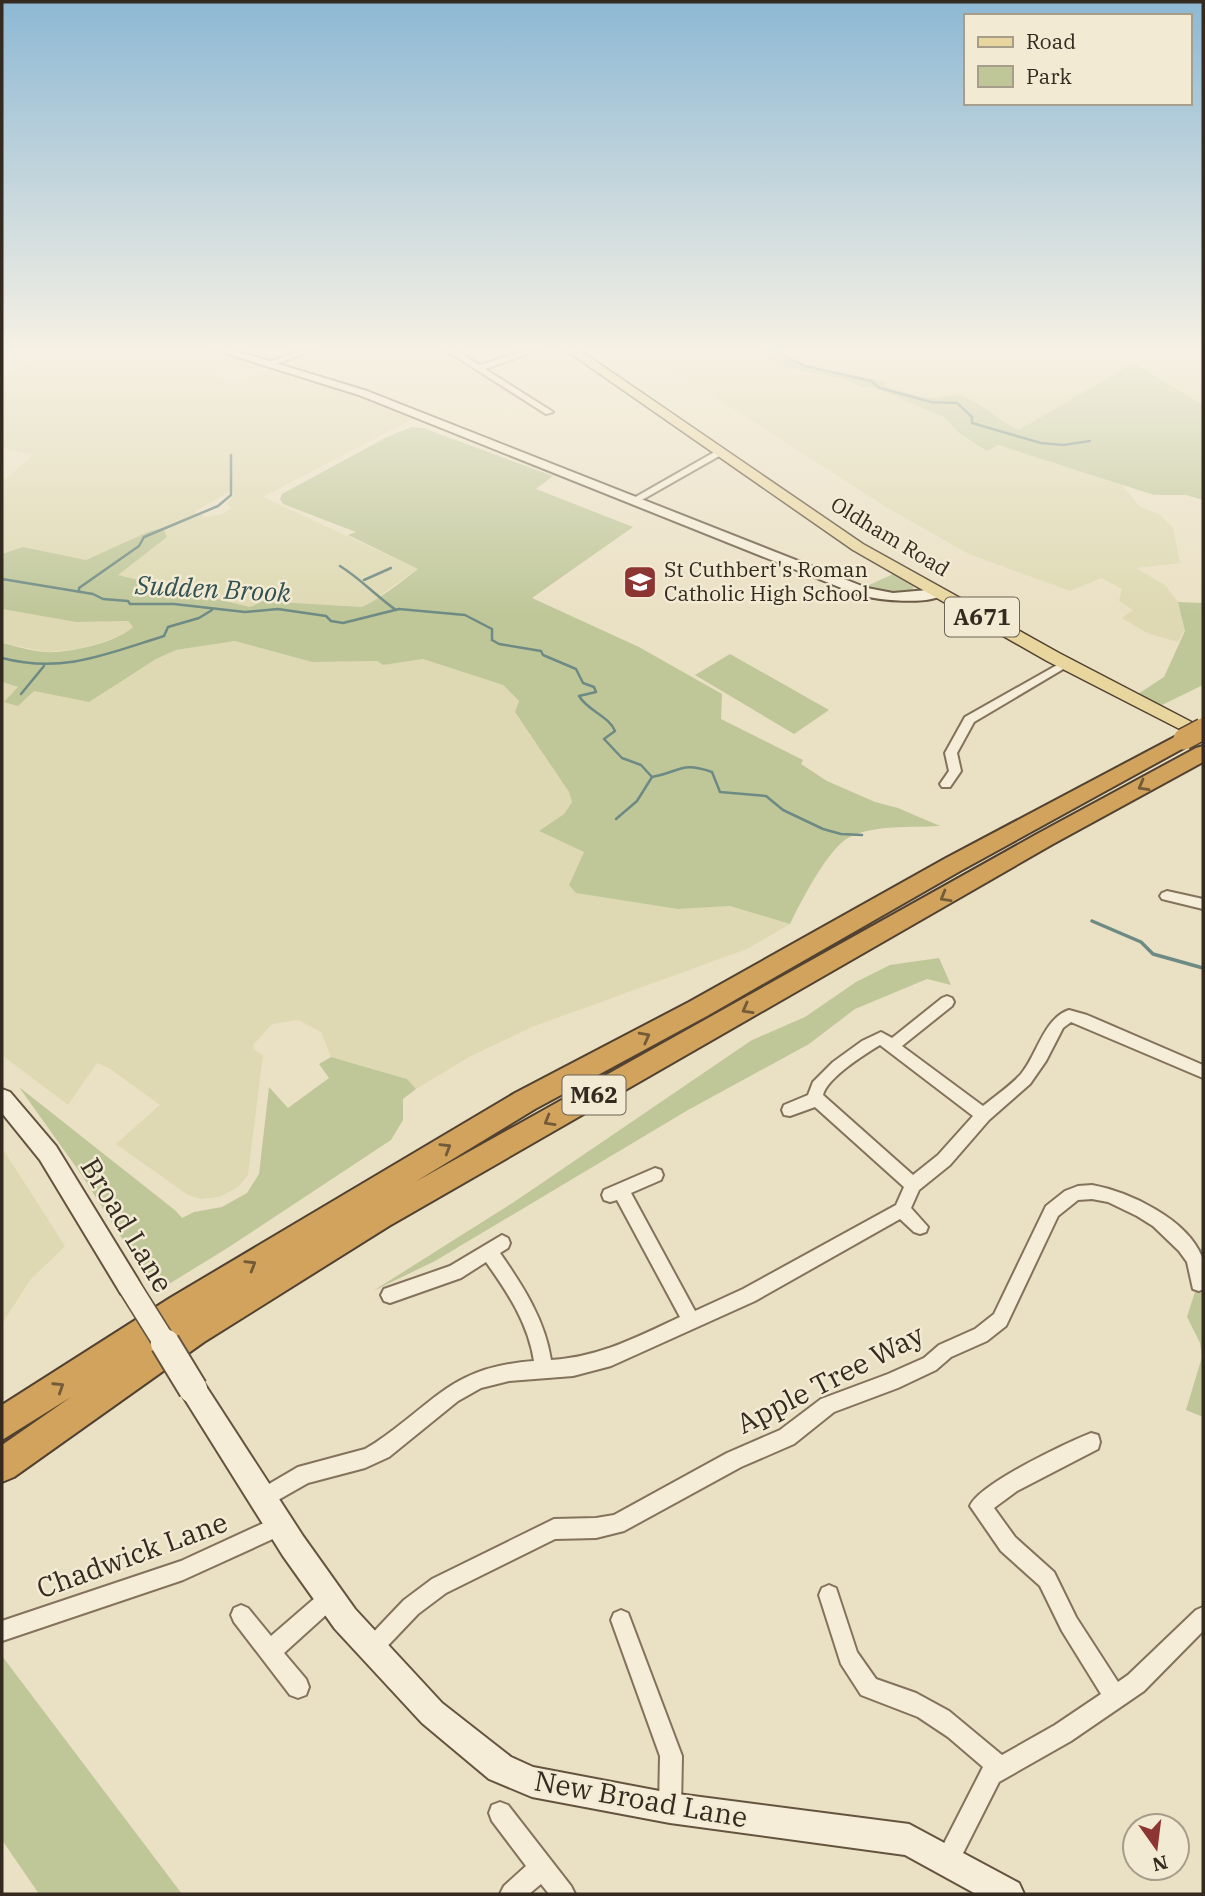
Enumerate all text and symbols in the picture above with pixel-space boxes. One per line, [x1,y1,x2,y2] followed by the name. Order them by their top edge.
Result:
[964,14,1191,105] legend
[1026,27,1076,55] text: Road
[1026,62,1073,90] text: Park
[826,490,955,583] street label: Oldham Road
[664,555,869,607] place label: St Cuthbert's Roman Catholic High School
[621,563,659,601] school or university icon: St Cuthbert's Roman Catholic High School
[133,567,292,609] water label: Sudden Brook
[945,597,1019,636] road number: A671
[1138,778,1151,791] one-way arrow
[939,889,952,902] one-way arrow
[742,1001,754,1014] one-way arrow
[638,1032,650,1046] one-way arrow
[562,1076,626,1114] road number: M62
[543,1113,556,1126] one-way arrow
[439,1143,452,1156] one-way arrow
[73,1151,182,1299] street label: Broad Lane
[243,1260,256,1273] one-way arrow
[730,1315,930,1442] street label: Apple Tree Way
[51,1383,64,1395] one-way arrow
[31,1503,232,1606] street label: Chadwick Lane
[532,1762,751,1835] street label: New Broad Lane
[1121,1812,1191,1882] north arrow
[1150,1850,1170,1877] text: N

